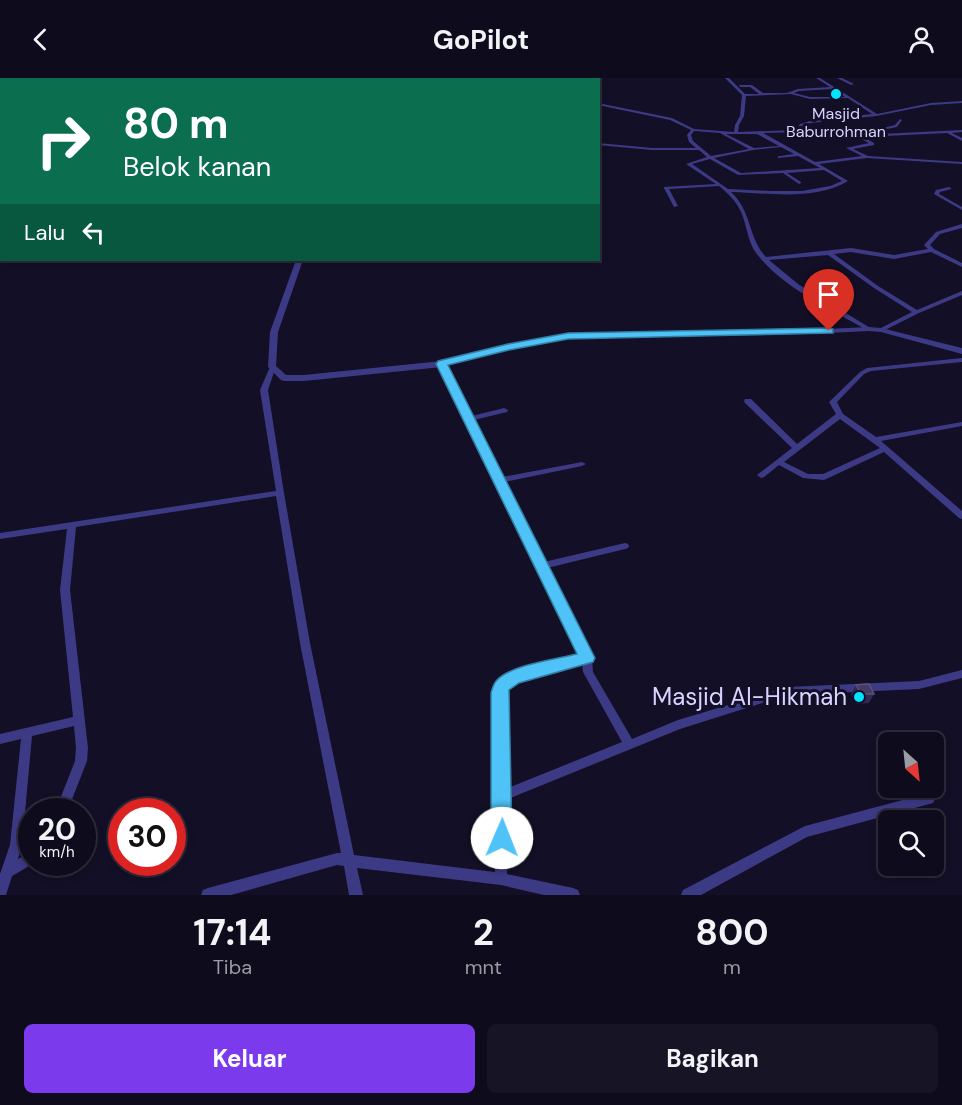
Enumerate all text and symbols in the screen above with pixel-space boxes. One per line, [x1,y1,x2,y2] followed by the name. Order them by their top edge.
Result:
[433,22,529,57] text: GoPilot
[24,23,57,56] icon: back
[905,23,938,56] icon: person
[829,87,843,101] marker: Masjid Baburrohman
[123,96,229,151] text: 80 m
[24,102,102,180] icon: right
[786,103,886,142] place label: Masjid Baburrohman
[123,149,271,184] text: Belok kanan
[77,216,110,249] icon: left
[24,218,65,247] text: Lalu
[803,269,854,331] pin
[812,278,845,311] icon: arrive
[652,681,847,712] place label: Masjid Al-Hikmah
[852,690,866,704] marker: Masjid Al-Hikmah
[878,732,944,798] north arrow
[878,732,944,876] map controls
[108,798,186,876] speed limit sign: 30
[470,806,534,870] position arrow
[38,810,76,849] text: 20
[878,810,944,876] button: search
[39,842,75,862] text: km/h
[193,909,271,956] text: 17:14
[473,909,494,956] text: 2
[695,909,769,956] text: 800
[213,954,252,980] text: Tiba
[465,954,502,980] text: mnt
[723,954,741,980] text: m
[24,1024,475,1093] button: Keluar
[487,1024,938,1093] button: Bagikan

